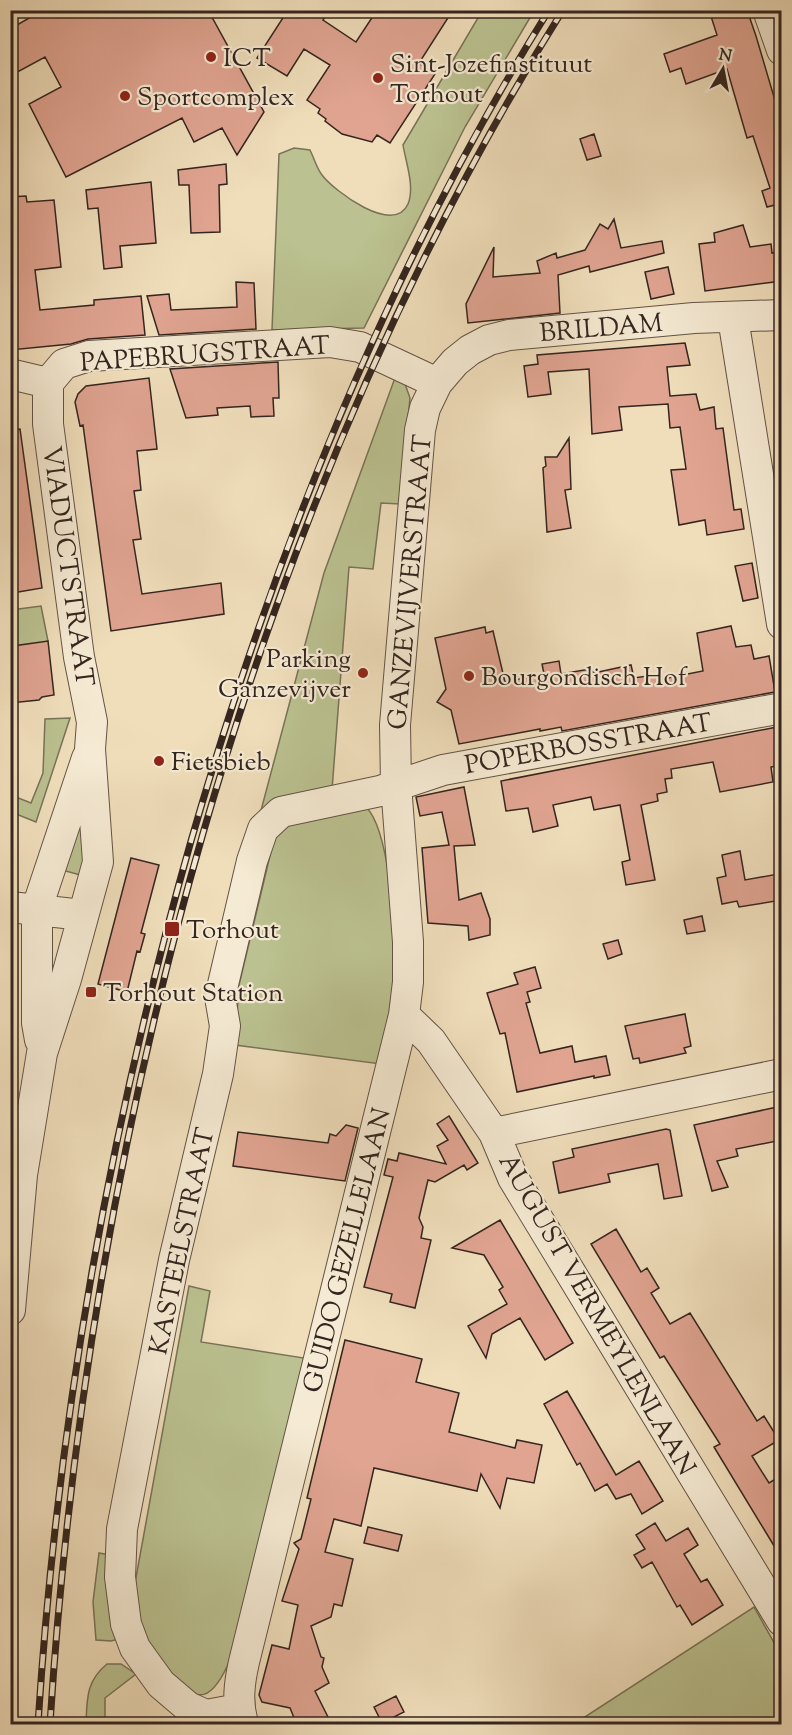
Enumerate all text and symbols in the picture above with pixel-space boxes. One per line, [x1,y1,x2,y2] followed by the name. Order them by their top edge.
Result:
[693,39,753,99] north arrow
[223,41,271,78] place label: ICT
[717,44,734,69] text: N
[390,47,592,114] place label: Sint-Jozefinstituut Torhout
[204,50,218,64] marker: ICT
[371,71,385,85] marker: Sint-Jozefinstituut Torhout
[137,80,294,117] place label: Sportcomplex
[118,89,132,103] marker: Sportcomplex
[538,306,664,353] street label: BRILDAM
[79,328,331,383] street label: PAPEBRUGSTRAAT
[380,433,443,731] street label: GANZEVIJVERSTRAAT
[31,444,102,689] street label: VIADUCTSTRAAT
[218,642,351,709] place label: Parking Ganzevijver
[481,660,688,697] place label: Bourgondisch Hof
[356,666,370,680] marker: Parking Ganzevijver
[462,669,476,683] marker: Bourgondisch Hof
[462,705,715,785] street label: POPERBOSSTRAAT
[171,745,271,782] place label: Fietsbieb
[152,754,166,768] marker: Fietsbieb
[186,913,279,950] place label: Torhout
[163,920,181,938] marker: Torhout
[103,976,283,1013] place label: Torhout Station
[84,985,98,999] marker: Torhout Station
[295,1104,402,1397] street label: GUIDO GEZELLELAAN
[141,1125,226,1358] street label: KASTEELSTRAAT
[488,1147,704,1483] street label: AUGUST VERMEYLENLAAN

